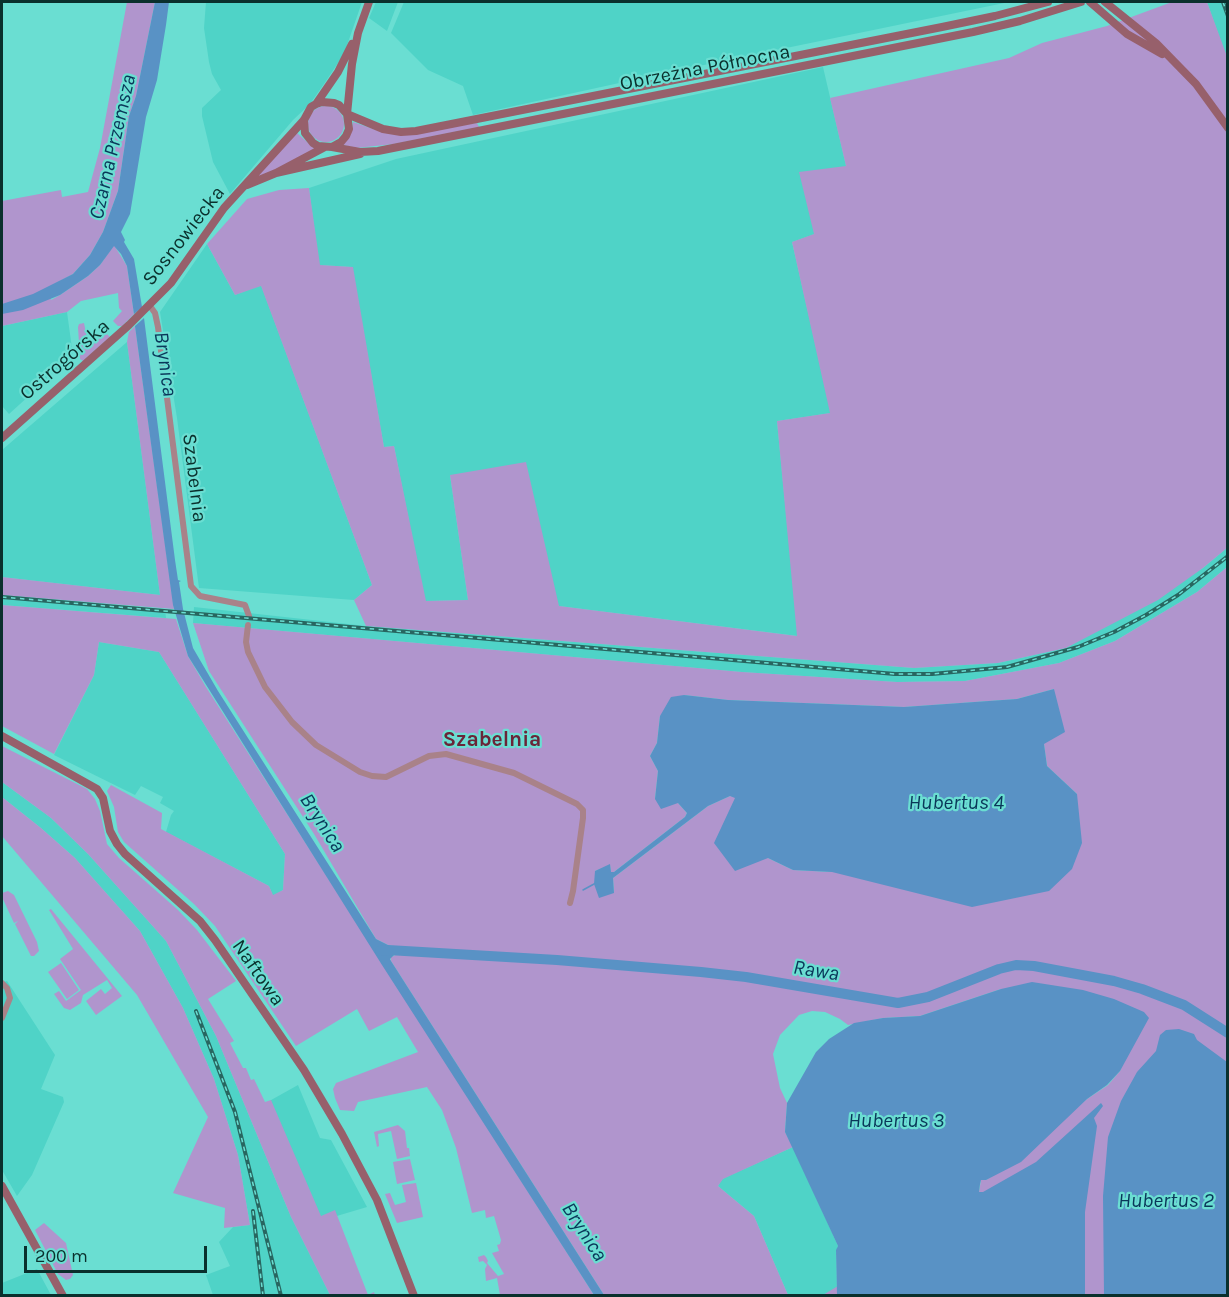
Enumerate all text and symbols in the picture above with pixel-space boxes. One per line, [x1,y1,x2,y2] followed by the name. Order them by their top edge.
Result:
[618,40,792,96] street label: Obrzeżna Północna
[84,72,142,222] water label: Czarna Przemsza
[138,181,230,291] street label: Sosnowiecka
[15,314,115,406] street label: Ostrogórska
[148,330,182,398] water label: Brynica
[177,432,211,524] street label: Szabelnia
[443,727,541,753] district label: Szabelnia
[294,789,350,857] water label: Brynica
[908,790,1004,816] water label: Hubertus 4
[227,935,289,1011] street label: Naftowa
[791,955,841,987] water label: Rawa
[848,1108,944,1134] water label: Hubertus 3
[1118,1188,1214,1214] water label: Hubertus 2
[556,1198,612,1266] water label: Brynica
[27,1234,210,1272] scale bar
[35,1245,88,1267] text: 200 m

